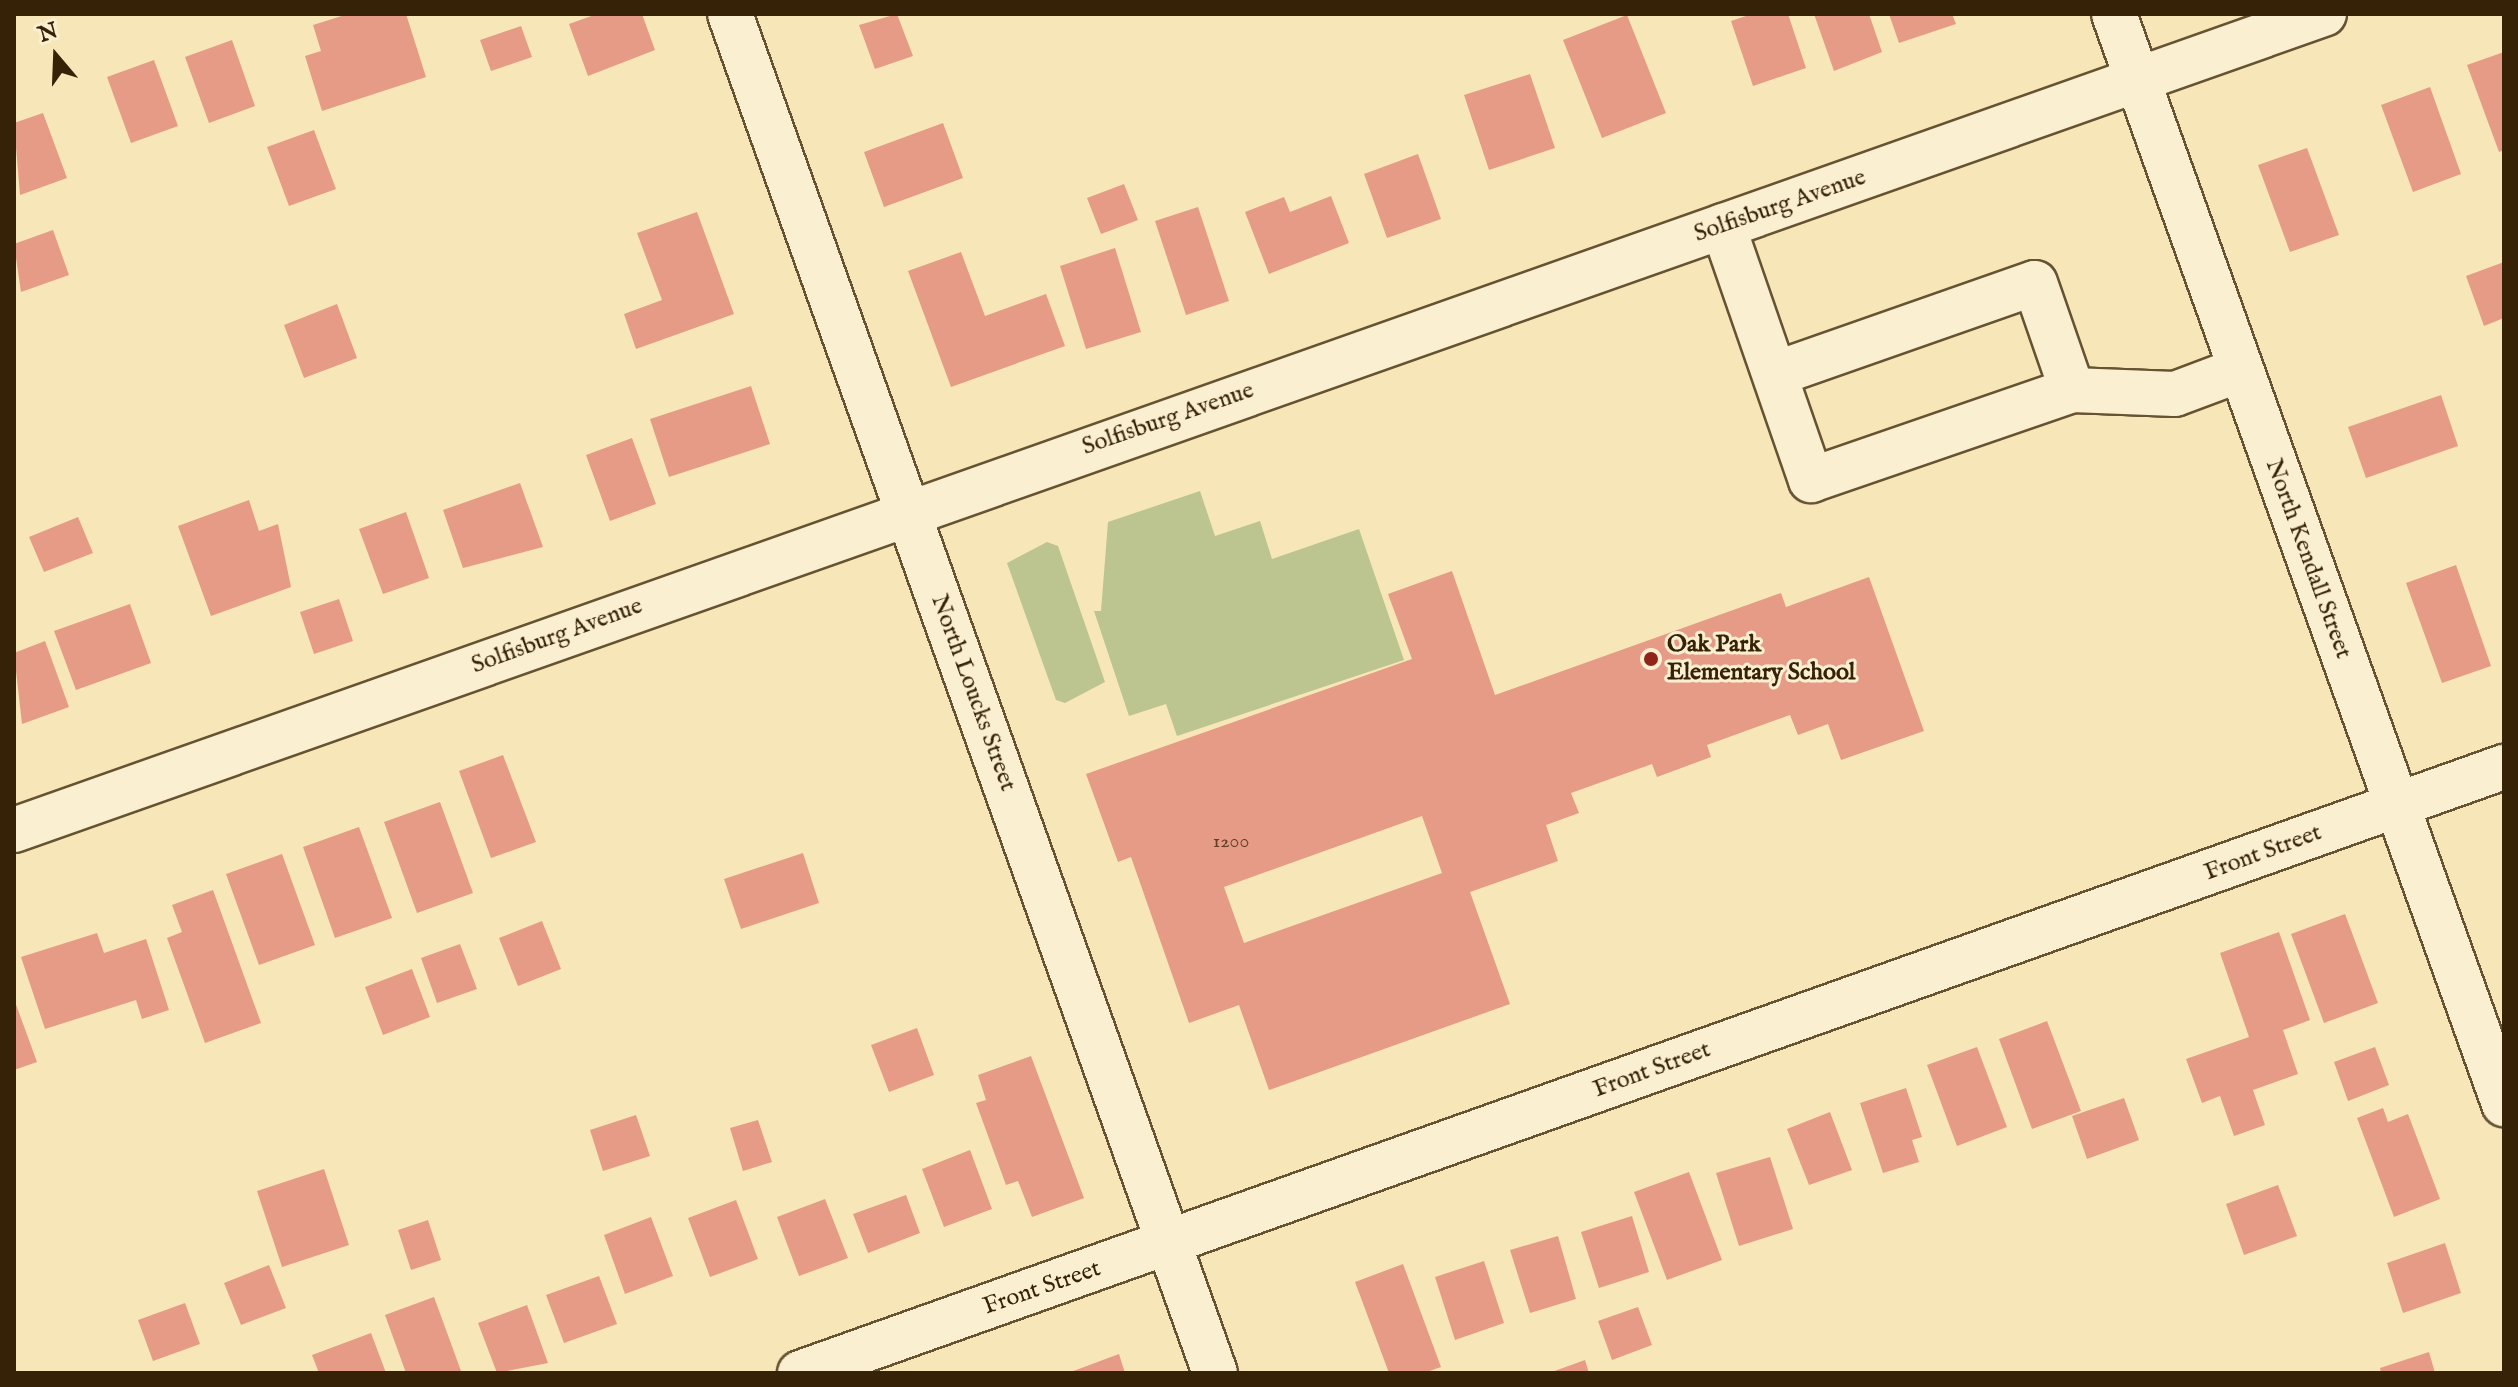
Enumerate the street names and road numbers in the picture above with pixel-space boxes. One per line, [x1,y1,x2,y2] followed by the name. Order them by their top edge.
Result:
[1690,163,1870,249] street label: Solfisburg Avenue
[1078,376,1258,462] street label: Solfisburg Avenue
[2258,455,2358,663] street label: North Kendall Street
[924,591,1022,795] street label: North Loucks Street
[468,592,646,680] street label: Solfisburg Avenue
[2201,819,2325,887] street label: Front Street
[1590,1036,1714,1104] street label: Front Street
[979,1254,1105,1322] street label: Front Street

